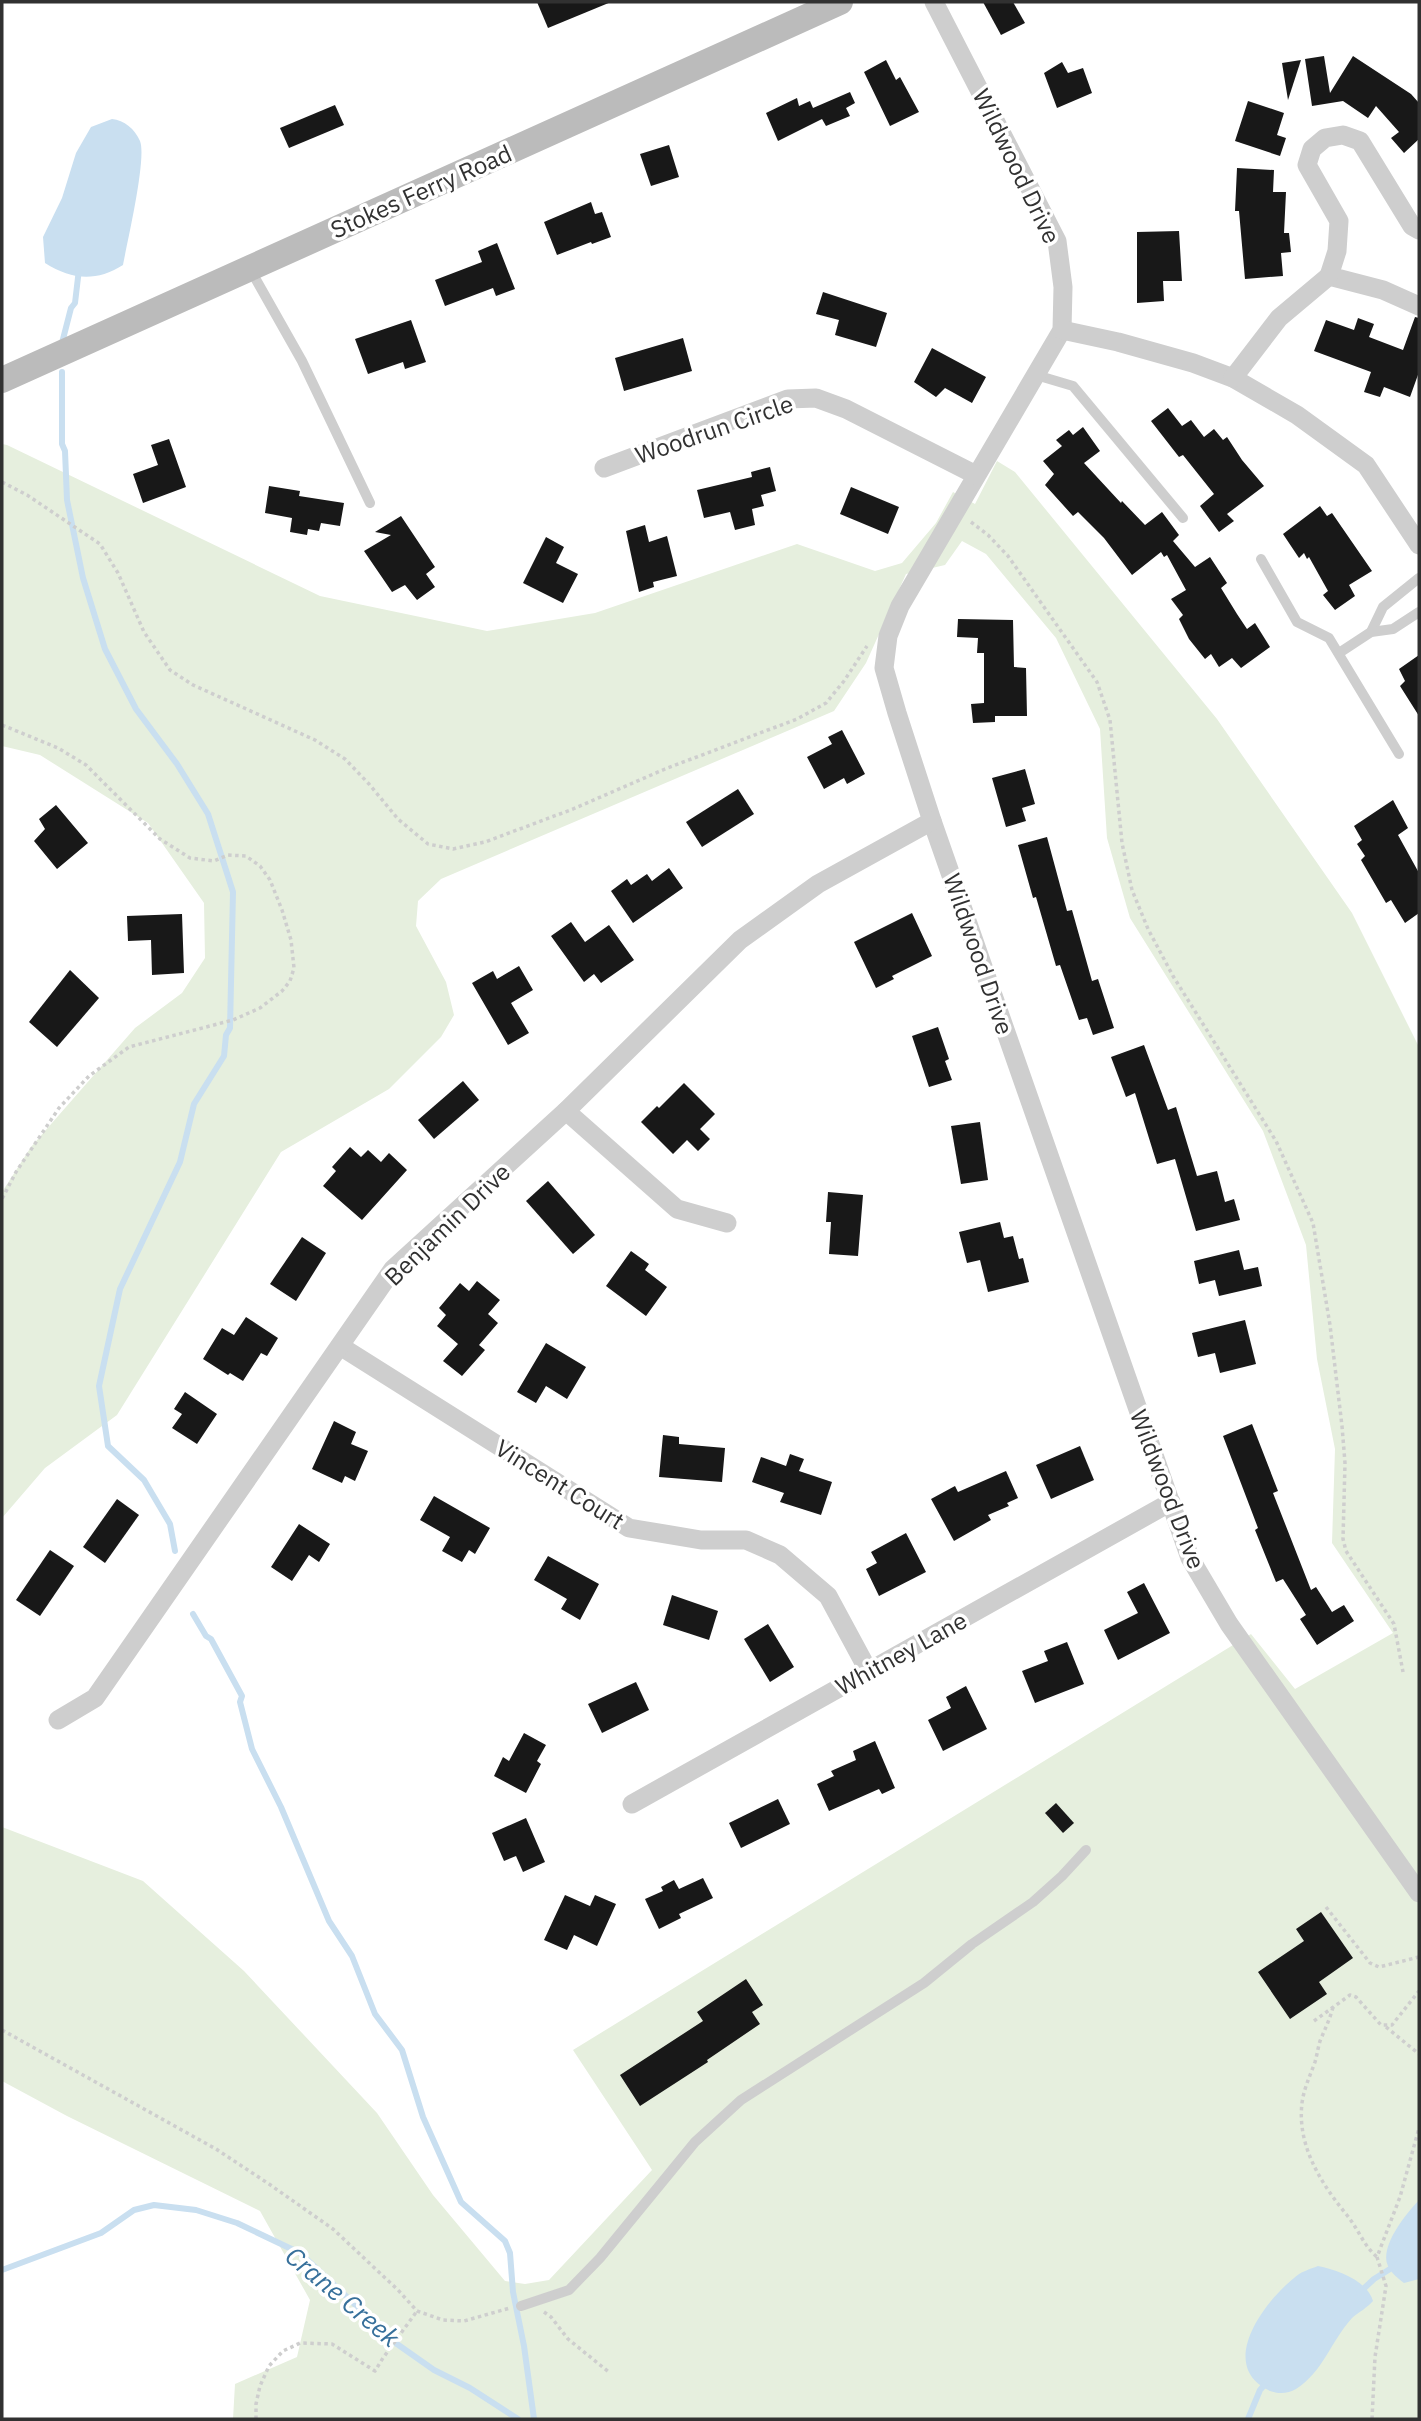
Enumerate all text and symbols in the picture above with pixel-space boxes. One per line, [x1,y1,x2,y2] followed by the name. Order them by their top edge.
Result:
[966,83,1068,249] street label: Wildwood Drive
[325,137,517,245] street label: Stokes Ferry Road
[631,387,797,471] street label: Woodrun Circle
[936,869,1022,1039] street label: Wildwood Drive
[377,1156,517,1292] street label: Benjamin Drive
[1123,1405,1213,1573] street label: Wildwood Drive
[489,1432,631,1536] street label: Vincent Court
[830,1604,972,1702] street label: Whitney Lane
[279,2238,408,2354] water label: Crane Creek

